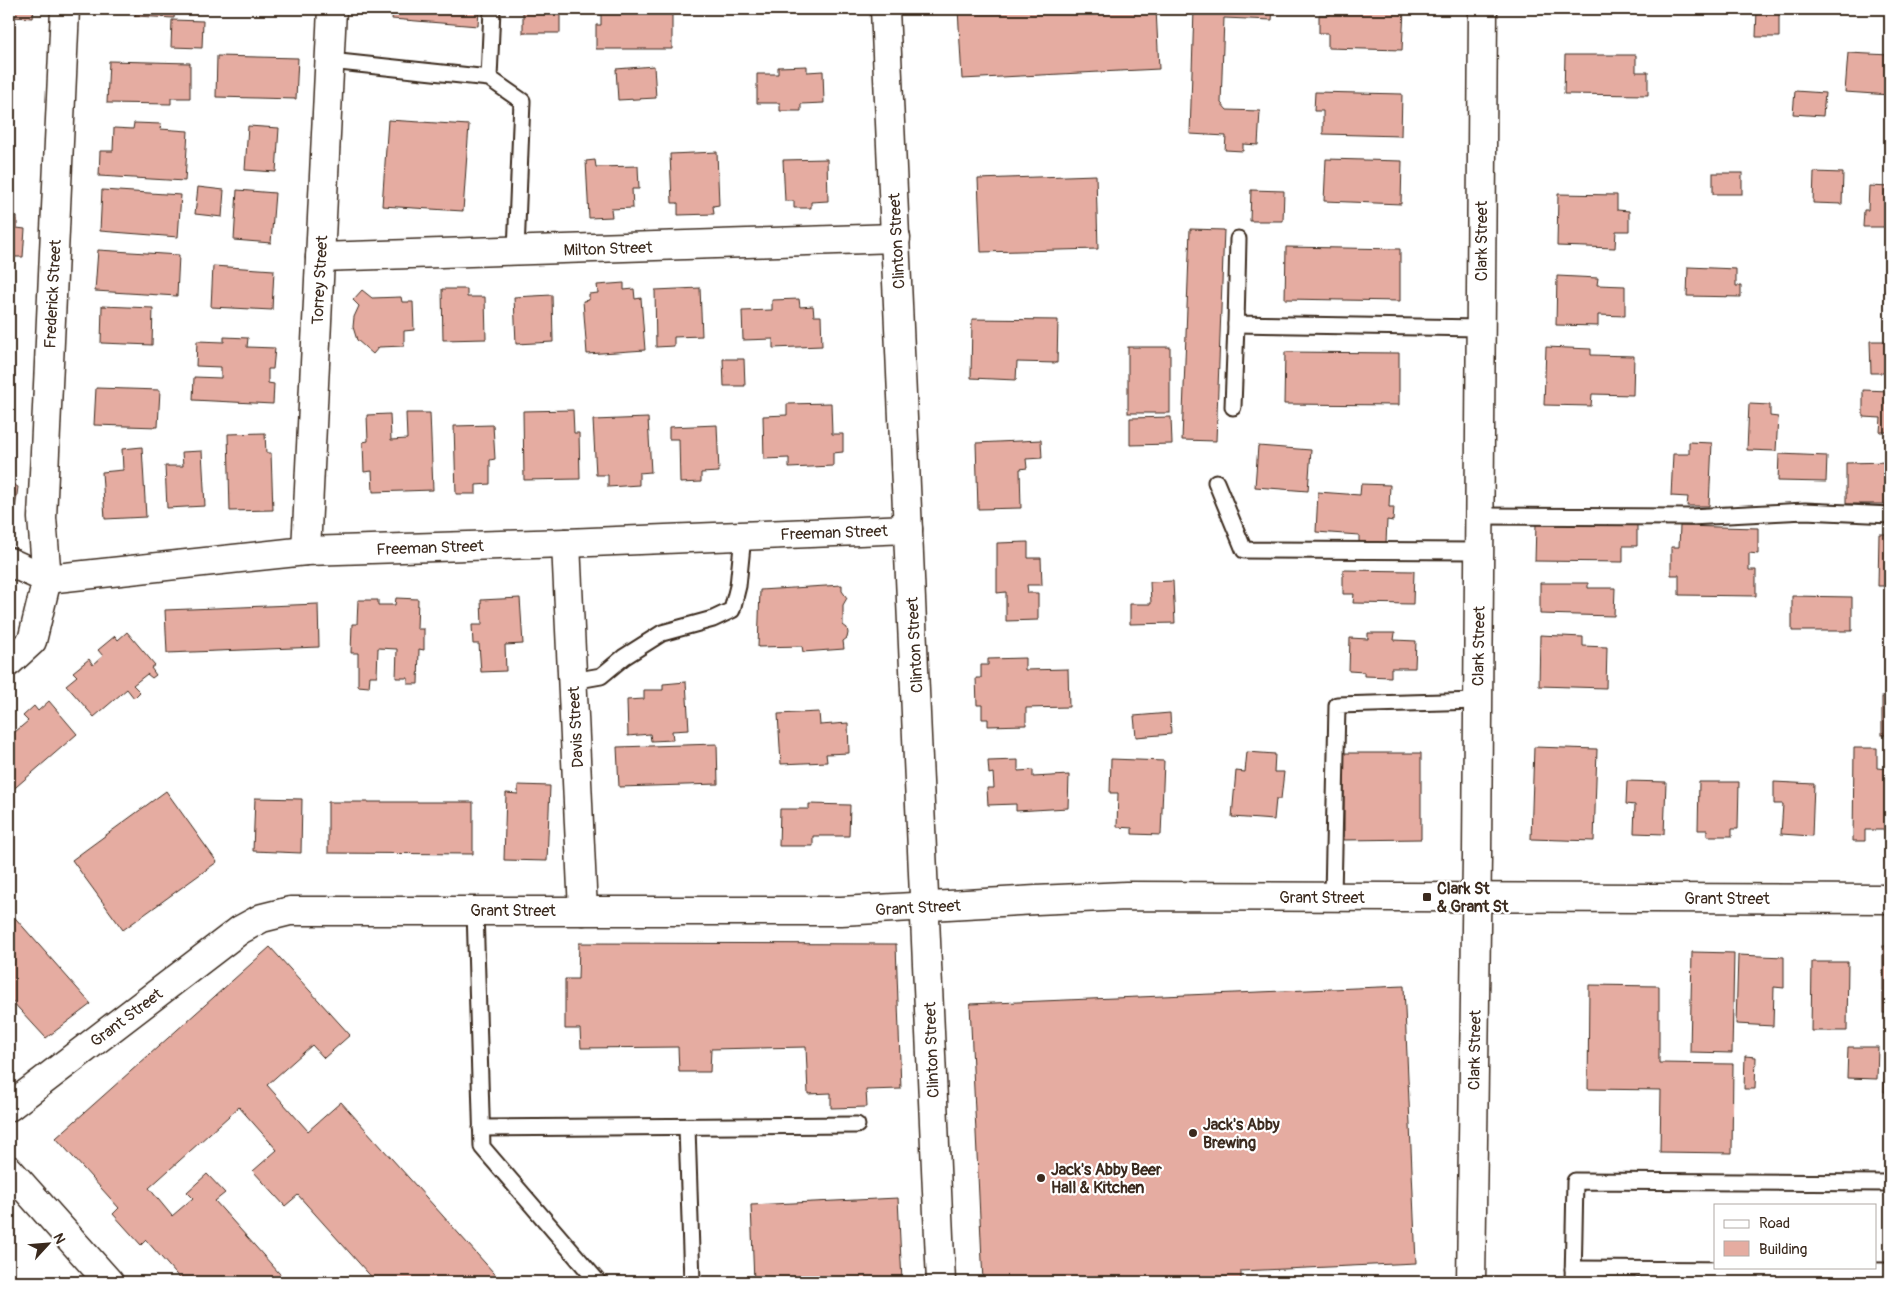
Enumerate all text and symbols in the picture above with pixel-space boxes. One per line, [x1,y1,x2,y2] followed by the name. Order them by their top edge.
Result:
[884,192,909,289] street label: Clinton Street
[1472,200,1492,281] street label: Clark Street
[308,234,332,325] street label: Torrey Street
[563,237,653,261] street label: Milton Street
[40,239,66,349] street label: Frederick Street
[780,521,889,545] street label: Freeman Street
[376,536,485,560] street label: Freeman Street
[902,596,927,693] street label: Clinton Street
[1468,605,1490,686] street label: Clark Street
[564,685,588,768] street label: Davis Street
[1437,879,1509,917] place label: Clark St & Grant St
[1279,888,1365,908] street label: Grant Street
[1684,889,1770,909] street label: Grant Street
[1421,891,1433,903] marker: Clark St & Grant St
[875,896,962,920] street label: Grant Street
[470,901,556,921] street label: Grant Street
[86,984,167,1052] street label: Grant Street
[920,1001,944,1098] street label: Clinton Street
[1464,1009,1486,1090] street label: Clark Street
[1203,1115,1280,1153] place label: Jack's Abby Brewing
[1187,1127,1199,1139] marker: Jack's Abby Brewing
[1051,1160,1162,1198] place label: Jack's Abby Beer Hall & Kitchen
[1035,1172,1047,1184] marker: Jack's Abby Beer Hall & Kitchen
[1714,1204,1876,1268] legend
[1759,1214,1790,1233] text: Road
[22,1218,72,1268] north arrow
[50,1231,69,1247] text: N
[1759,1240,1807,1259] text: Building

